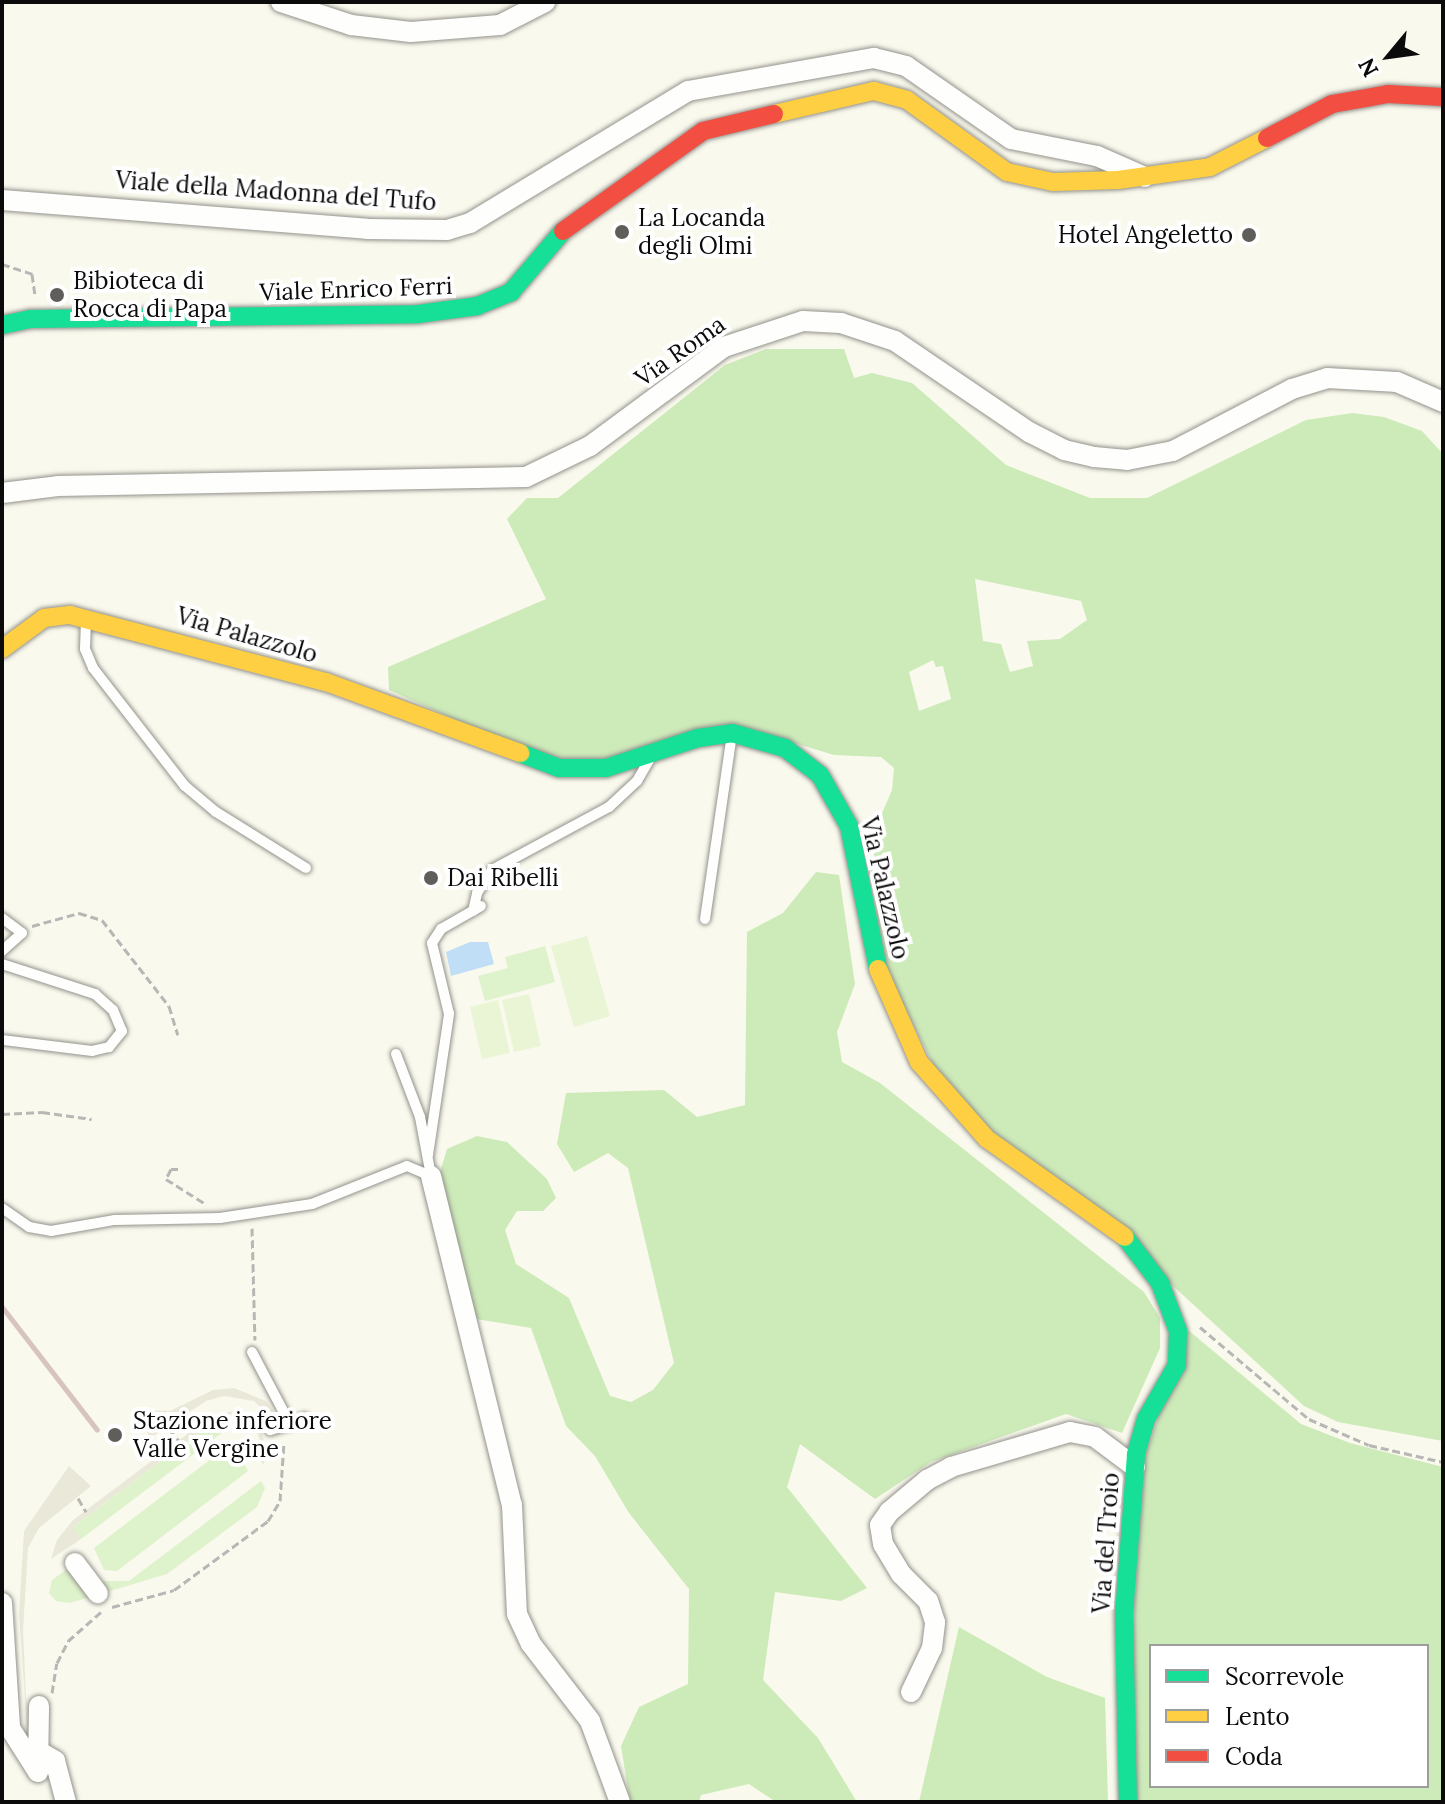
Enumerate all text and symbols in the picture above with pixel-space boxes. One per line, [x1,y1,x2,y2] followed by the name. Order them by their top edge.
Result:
[1349,16,1429,96] north arrow
[1352,53,1384,82] text: N
[115,165,437,217] street label: Viale della Madonna del Tufo
[638,204,765,260] place label: La Locanda degli Olmi
[1058,221,1233,249] place label: Hotel Angeletto
[613,223,631,241] marker: La Locanda degli Olmi
[1240,226,1258,244] marker: Hotel Angeletto
[73,267,227,323] place label: Bibioteca di Rocca di Papa
[259,271,453,307] street label: Viale Enrico Ferri
[48,286,66,304] marker: Bibioteca di Rocca di Papa
[629,310,731,392] street label: Via Roma
[173,601,321,669] street label: Via Palazzolo
[855,814,915,962] street label: Via Palazzolo
[447,864,559,892] place label: Dai Ribelli
[422,869,440,887] marker: Dai Ribelli
[133,1407,332,1463] place label: Stazione inferiore Valle Vergine
[104,1424,126,1446] marker: Stazione inferiore Valle Vergine
[1087,1472,1125,1614] street label: Via del Troio
[1149,1644,1429,1788] legend
[1225,1661,1344,1692] text: Scorrevole
[1225,1701,1290,1732] text: Lento
[1225,1741,1283,1772] text: Coda

